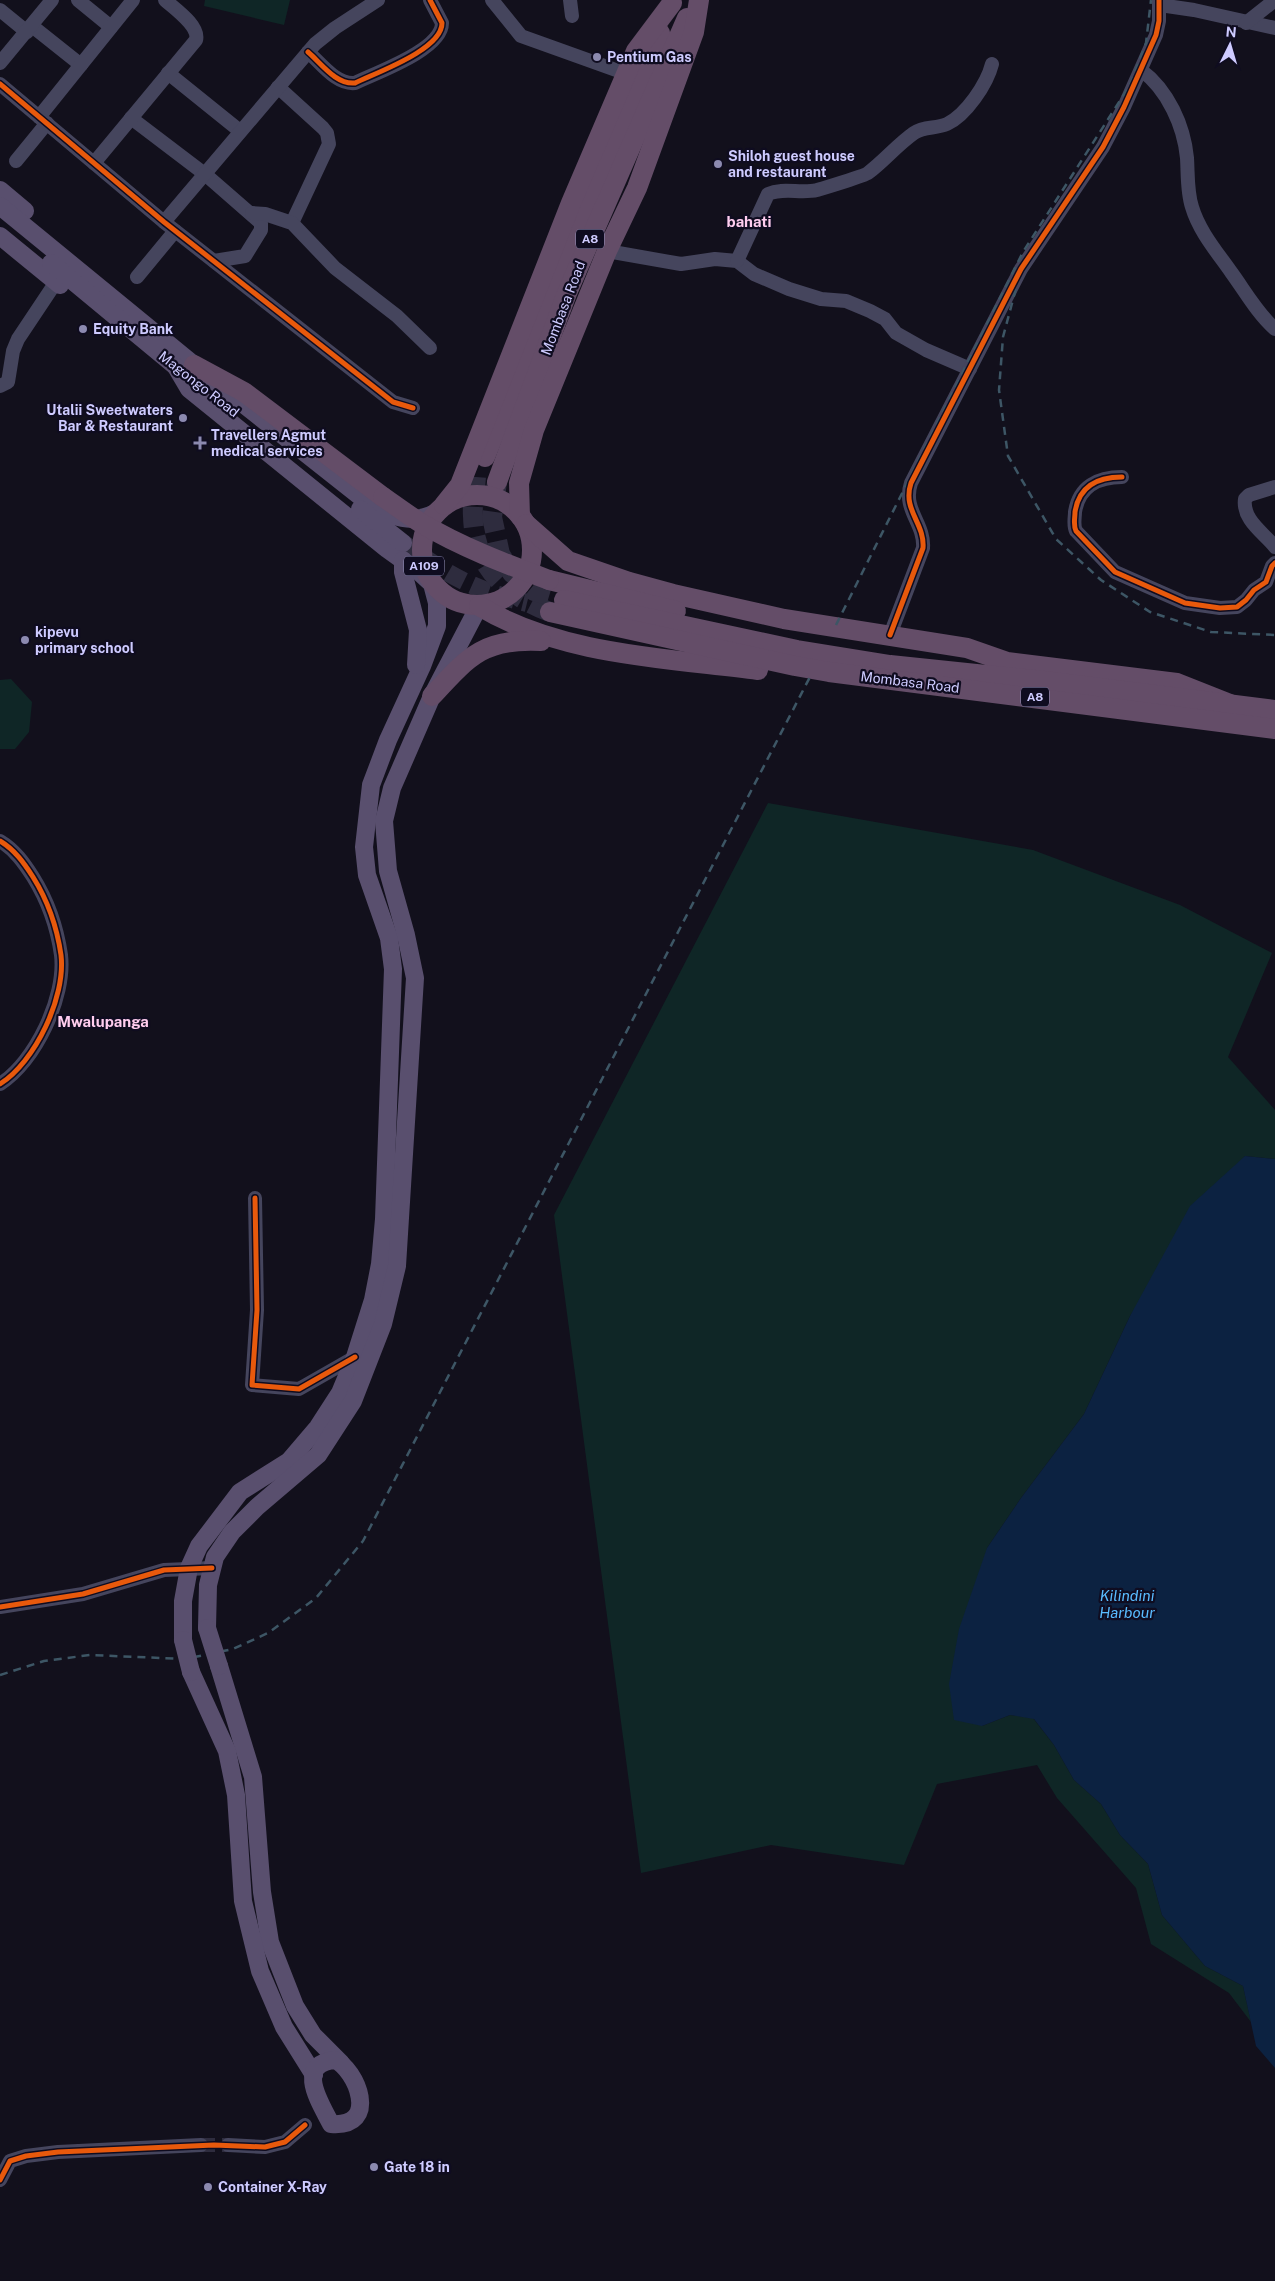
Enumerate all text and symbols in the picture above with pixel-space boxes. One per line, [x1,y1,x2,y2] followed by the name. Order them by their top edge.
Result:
[1205,20,1255,70] north arrow
[1225,24,1237,40] text: N
[607,49,692,65] place label: Pentium Gas
[591,51,603,63] marker: Pentium Gas
[728,148,855,180] place label: Shiloh guest house and restaurant
[712,158,724,170] marker: Shiloh guest house and restaurant
[727,213,771,230] district label: bahati
[576,230,604,248] road number: A8
[538,259,588,357] street label: Mombasa Road
[93,321,173,337] place label: Equity Bank
[77,323,89,335] marker: Equity Bank
[156,348,242,420] street label: Magongo Road
[46,402,173,434] place label: Utalii Sweetwaters Bar & Restaurant
[177,412,189,424] marker: Utalii Sweetwaters Bar & Restaurant
[211,427,326,459] place label: Travellers Agmut medical services
[193,436,207,450] marker: Travellers Agmut medical services
[404,556,444,576] road number: A109
[35,624,135,656] place label: kipevu primary school
[19,634,31,646] marker: kipevu primary school
[860,668,960,696] street label: Mombasa Road
[1021,688,1049,706] road number: A8
[57,1013,149,1030] district label: Mwalupanga
[1099,1587,1155,1621] water label: Kilindini Harbour
[384,2159,450,2175] place label: Gate 18 in
[368,2161,380,2173] marker: Gate 18 in
[218,2179,327,2195] place label: Container X-Ray
[202,2181,214,2193] marker: Container X-Ray

